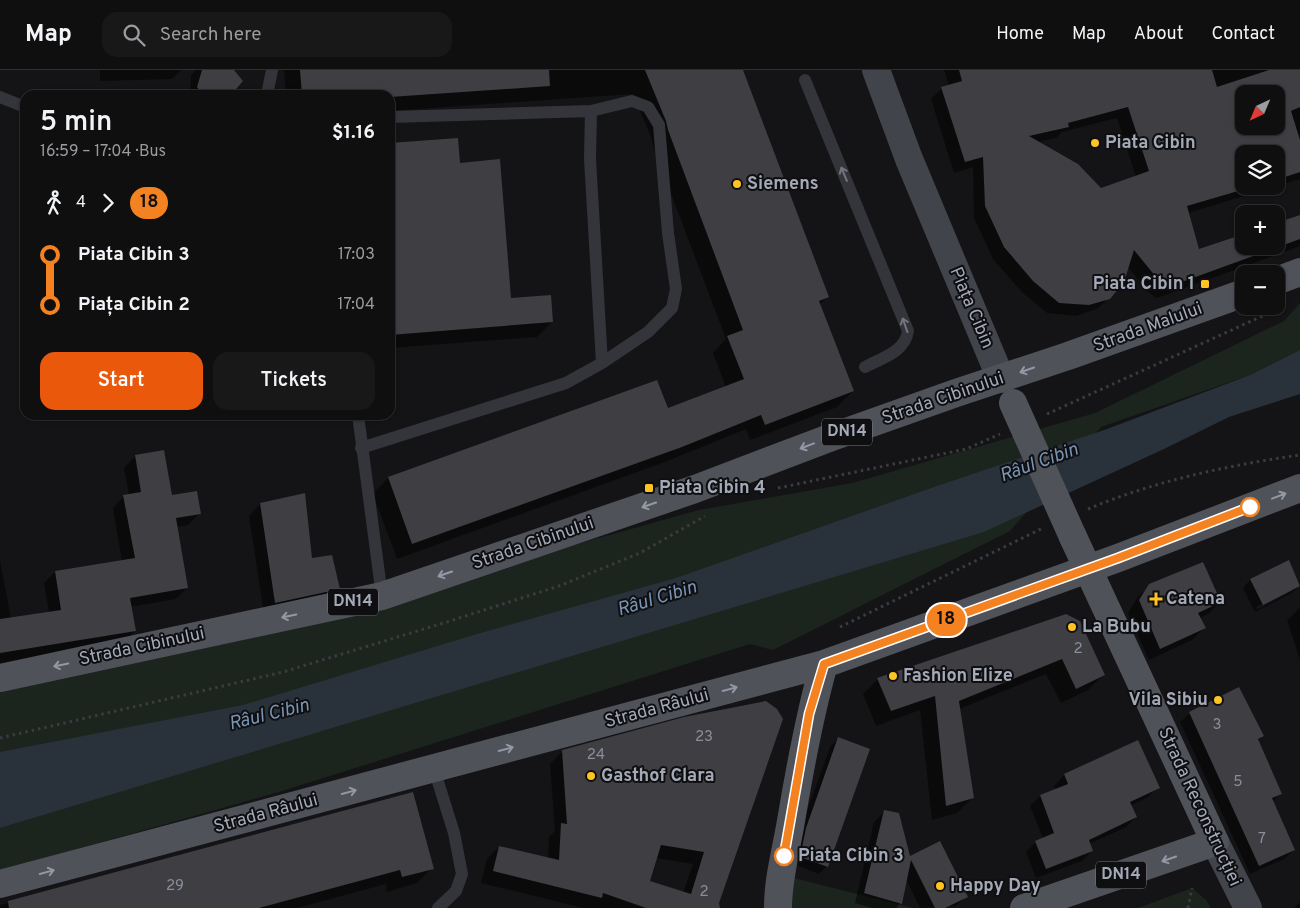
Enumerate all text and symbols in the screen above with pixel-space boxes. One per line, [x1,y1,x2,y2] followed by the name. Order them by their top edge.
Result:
[102,12,452,57] search box
[25,20,72,50] text: Map
[120,21,148,49] icon: search
[160,23,261,47] text: Search here
[996,23,1044,46] text: Home
[1072,23,1106,46] text: Map
[1134,23,1183,46] text: About
[1211,23,1275,46] text: Contact
[1235,85,1285,135] north arrow
[1235,85,1285,315] map controls
[40,105,112,141] text: 5 min
[332,121,375,145] text: $1.16
[1105,132,1196,155] place label: Piata Cibin
[1089,137,1101,149] marker: Piata Cibin
[40,142,166,162] text: 16:59 – 17:04 · Bus
[1235,145,1285,195] button: layers
[838,167,848,182] one-way arrow
[747,173,819,196] place label: Siemens
[731,178,743,190] marker: Siemens
[40,189,68,217] icon: walk
[94,189,122,217] icon: forward
[140,191,158,214] text: 18
[76,193,86,213] text: 4
[1235,205,1285,255] button: +
[78,243,190,267] text: Piata Cibin 3
[338,245,375,265] text: 17:03
[944,264,998,352] street label: Piața Cibin
[1235,265,1285,315] button: −
[1093,273,1195,296] place label: Piata Cibin 1
[1199,278,1211,290] marker: Piata Cibin 1
[78,293,190,317] text: Piața Cibin 2
[338,295,375,315] text: 17:04
[1090,298,1206,358] street label: Strada Malului
[899,317,909,333] one-way arrow
[40,352,203,410] button: Start
[213,352,375,410] button: Tickets
[1019,366,1035,376] one-way arrow
[879,367,1007,431] street label: Strada Cibinului
[822,418,872,446] road number: DN14
[996,437,1082,488] water label: Râul Cibin
[799,443,814,452] one-way arrow
[659,477,766,500] place label: Piata Cibin 4
[643,482,655,494] marker: Piata Cibin 4
[1271,491,1287,500] one-way arrow
[1240,497,1260,517] unlabelled marker
[641,500,657,510] one-way arrow
[469,512,597,576] street label: Strada Cibinului
[438,570,454,579] one-way arrow
[614,575,700,622] water label: Râul Cibin
[328,588,378,616] road number: DN14
[1166,588,1225,611] place label: Catena
[1150,593,1162,605] marker: Catena
[924,604,968,636] line badge: 18
[937,608,955,631] text: 18
[281,612,297,621] one-way arrow
[1082,616,1151,639] place label: La Bubu
[1066,621,1078,633] marker: La Bubu
[77,622,207,672] street label: Strada Cibinului
[1073,640,1083,659] house number: 2
[54,660,70,670] one-way arrow
[903,665,1013,688] place label: Fashion Elize
[887,670,899,682] marker: Fashion Elize
[602,684,712,734] street label: Strada Râului
[722,684,738,694] one-way arrow
[1129,689,1208,712] place label: Vila Sibiu
[226,693,312,737] water label: Râul Cibin
[1212,694,1224,706] marker: Vila Sibiu
[1212,716,1222,735] house number: 3
[1152,724,1246,890] street label: Strada Reconstrucției
[695,728,713,747] house number: 23
[497,744,513,754] one-way arrow
[587,746,605,765] house number: 24
[601,765,715,788] place label: Gasthof Clara
[585,770,597,782] marker: Gasthof Clara
[1233,773,1243,792] house number: 5
[340,786,356,796] one-way arrow
[211,789,321,839] street label: Strada Râului
[1258,830,1266,849] house number: 7
[798,845,904,868] place label: Piata Cibin 3
[774,846,794,866] marker: Piata Cibin 3
[1161,854,1177,864] one-way arrow
[1096,862,1146,888] road number: DN14
[39,866,55,876] one-way arrow
[950,875,1041,898] place label: Happy Day
[166,877,184,896] house number: 29
[934,880,946,892] marker: Happy Day
[699,883,709,902] house number: 2

